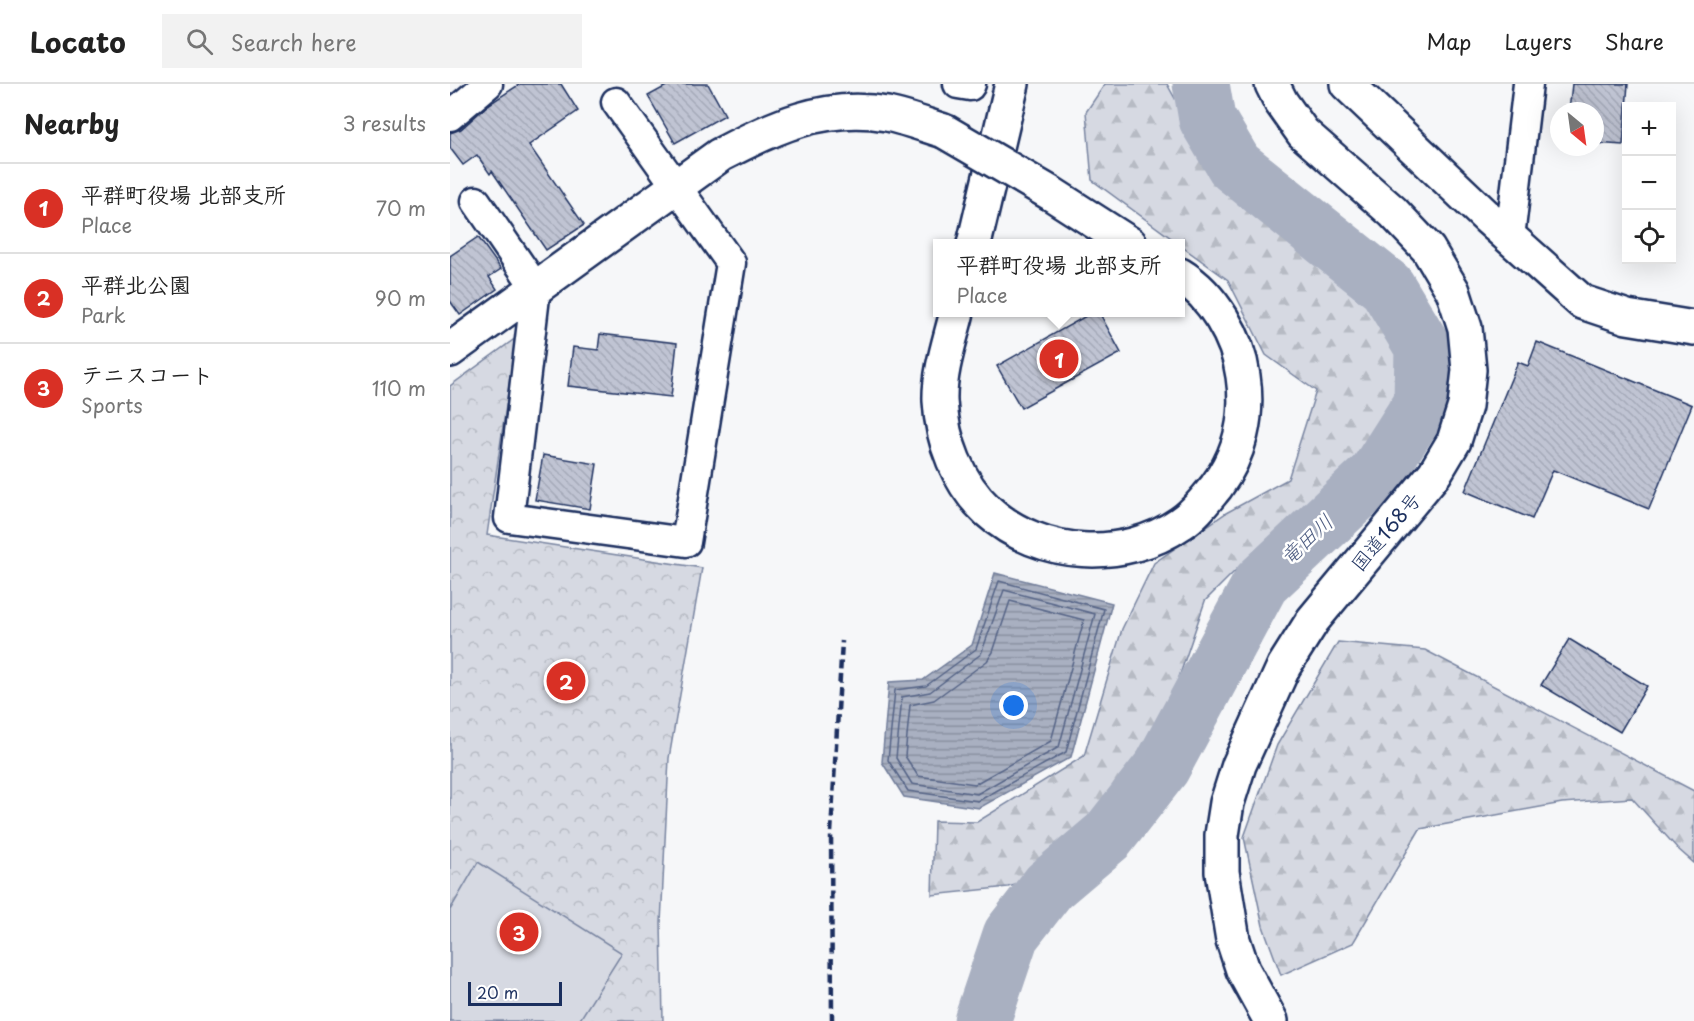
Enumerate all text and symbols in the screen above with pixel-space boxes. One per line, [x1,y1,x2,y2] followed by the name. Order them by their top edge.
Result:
[162,14,582,68] search box
[30,20,126,63] text: Locato
[183,25,216,58] icon: search
[231,25,357,58] text: Search here
[1427,25,1471,57] text: Map
[1504,25,1572,57] text: Layers
[1605,25,1664,57] text: Share
[1550,102,1604,156] north arrow
[1622,102,1676,264] map controls
[1622,102,1676,156] button: +
[24,104,119,143] text: Nearby
[343,108,426,138] text: 3 results
[1622,156,1676,210] button: −
[81,177,286,210] text: 平群町役場 北部支所
[39,193,48,223] text: 1
[376,193,426,223] text: 70 m
[81,210,132,240] text: Place
[1622,210,1676,264] button: locate
[933,239,1185,317] popup
[956,247,1162,280] text: 平群町役場 北部支所
[81,267,191,300] text: 平群北公園
[956,280,1008,310] text: Place
[36,283,51,313] text: 2
[375,283,426,313] text: 90 m
[81,300,126,330] text: Park
[1040,336,1078,382] pin: 1
[81,357,213,390] text: テニスコート
[37,373,50,403] text: 3
[372,373,426,403] text: 110 m
[81,390,143,420] text: Sports
[1343,485,1427,577] street label: 国道168号
[1272,505,1340,572] water label: 竜田川
[546,658,586,704] pin: 2
[999,691,1028,720] your location
[500,910,538,954] pin: 3
[468,979,562,1006] scale bar
[477,980,518,1004] text: 20 m

